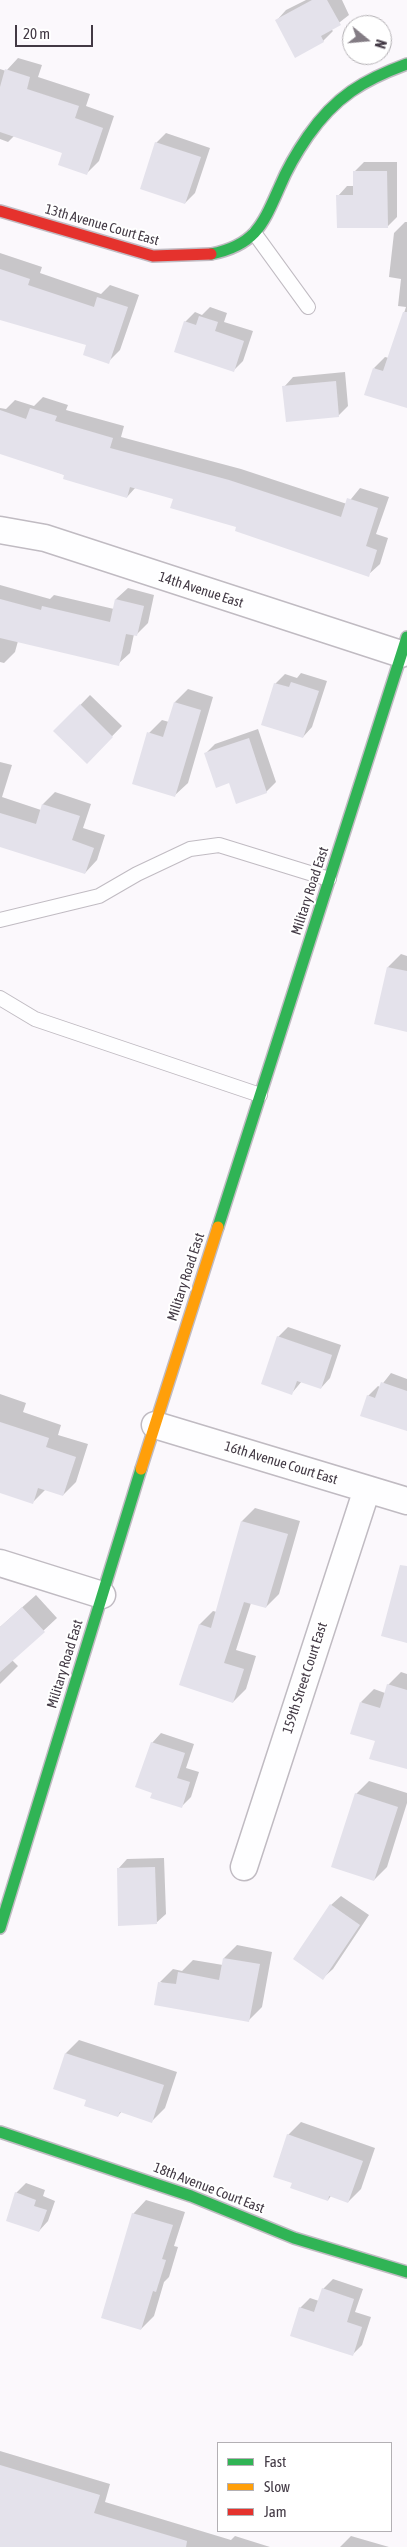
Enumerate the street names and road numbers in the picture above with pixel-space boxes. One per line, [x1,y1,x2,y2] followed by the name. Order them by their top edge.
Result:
[43,201,161,249] street label: 13th Avenue Court East
[157,568,245,612] street label: 14th Avenue East
[288,845,332,937] street label: Military Road East
[164,1231,208,1323] street label: Military Road East
[222,1438,340,1488] street label: 16th Avenue Court East
[44,1618,86,1710] street label: Military Road East
[279,1620,331,1736] street label: 159th Street Court East
[151,2159,267,2217] street label: 18th Avenue Court East

